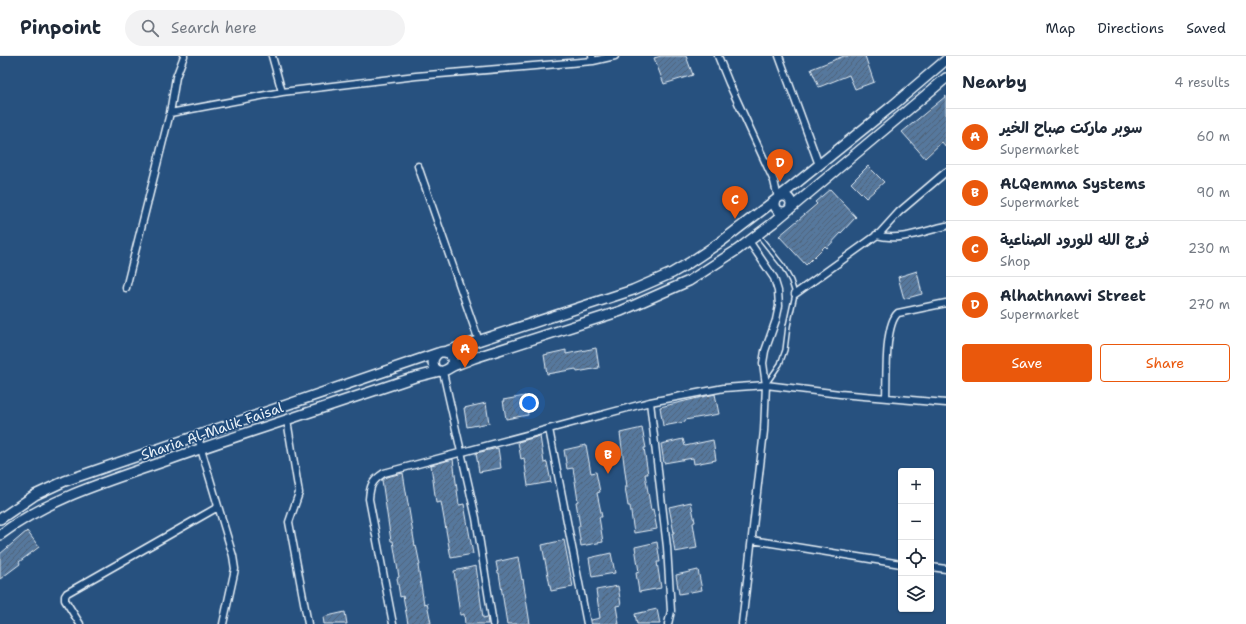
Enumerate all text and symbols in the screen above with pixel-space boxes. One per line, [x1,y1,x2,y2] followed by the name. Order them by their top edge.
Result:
[125,10,405,46] search box
[20,15,101,40] text: Pinpoint
[139,17,161,39] icon: search
[171,18,257,38] text: Search here
[1046,19,1076,37] text: Map
[1098,19,1164,37] text: Directions
[1186,19,1226,37] text: Saved
[962,71,1027,93] text: Nearby
[1174,74,1230,91] text: 4 results
[1000,118,1142,138] text: سوبر ماركت صباح الخير
[970,128,980,145] text: A
[1197,128,1230,145] text: 60 m
[1000,141,1079,158] text: Supermarket
[767,149,793,182] pin: D
[1000,174,1146,194] text: ALQemma Systems
[971,184,979,201] text: B
[1196,184,1230,201] text: 90 m
[722,186,748,219] pin: C
[1000,194,1079,211] text: Supermarket
[1000,230,1149,250] text: فرج الله للورود الصناعية
[971,240,979,257] text: C
[1188,240,1230,257] text: 230 m
[1000,253,1030,270] text: Shop
[1000,286,1146,306] text: Alhathnawi Street
[970,296,980,313] text: D
[1188,296,1230,313] text: 270 m
[1000,306,1079,323] text: Supermarket
[452,335,478,368] pin: A
[962,344,1092,382] button: Save
[1100,344,1230,382] button: Share
[519,393,539,413] your location
[138,398,286,464] street label: Sharia Al-Malik Faisal
[595,441,621,474] pin: B
[898,468,934,612] map controls
[898,468,934,504] button: +
[898,504,934,540] button: −
[898,540,934,576] button: locate
[898,576,934,612] button: layers

